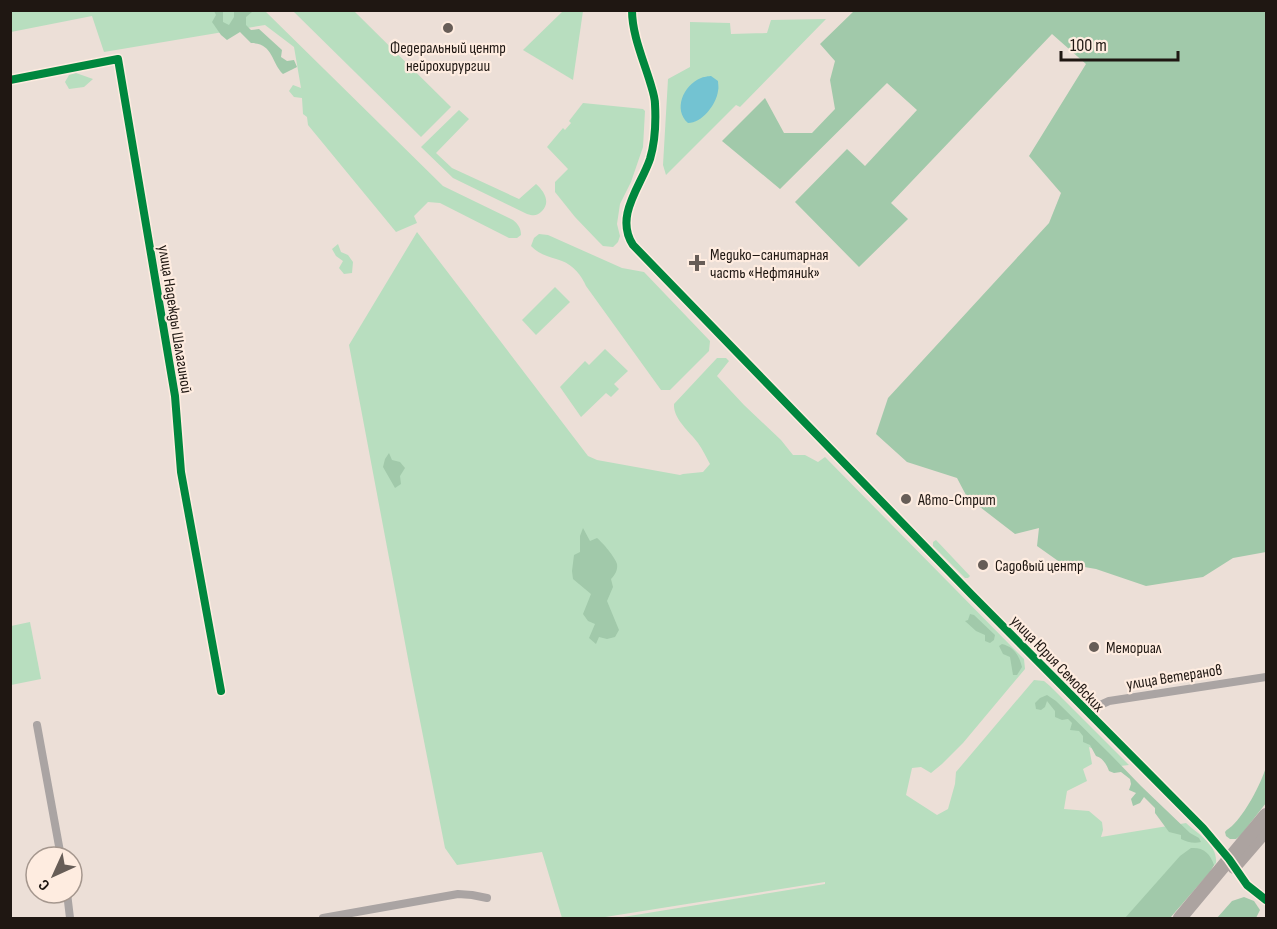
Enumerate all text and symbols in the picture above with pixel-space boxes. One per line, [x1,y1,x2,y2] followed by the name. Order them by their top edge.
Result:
[441,21,455,35] marker: Федеральный центр нейрохирургии
[1061,24,1178,62] scale bar
[1070,35,1107,56] text: 100 m
[390,39,506,76] place label: Федеральный центр нейрохирургии
[153,244,196,395] street label: улица Надежды Шалагиной
[710,246,829,283] place label: Медико–санитарная часть «Нефтяник»
[688,254,706,272] marker: Медико–санитарная часть «Нефтяник»
[917,491,996,510] place label: Авто-Стрит
[899,492,913,506] marker: Авто-Стрит
[995,557,1084,576] place label: Садовый центр
[976,558,990,572] marker: Садовый центр
[1006,612,1108,716] street label: улица Юрия Семовских
[1106,639,1162,658] place label: Мемориал
[1087,640,1101,654] marker: Мемориал
[1125,661,1224,694] street label: улица Ветеранов
[24,845,84,905] north arrow
[35,875,54,894] text: С

